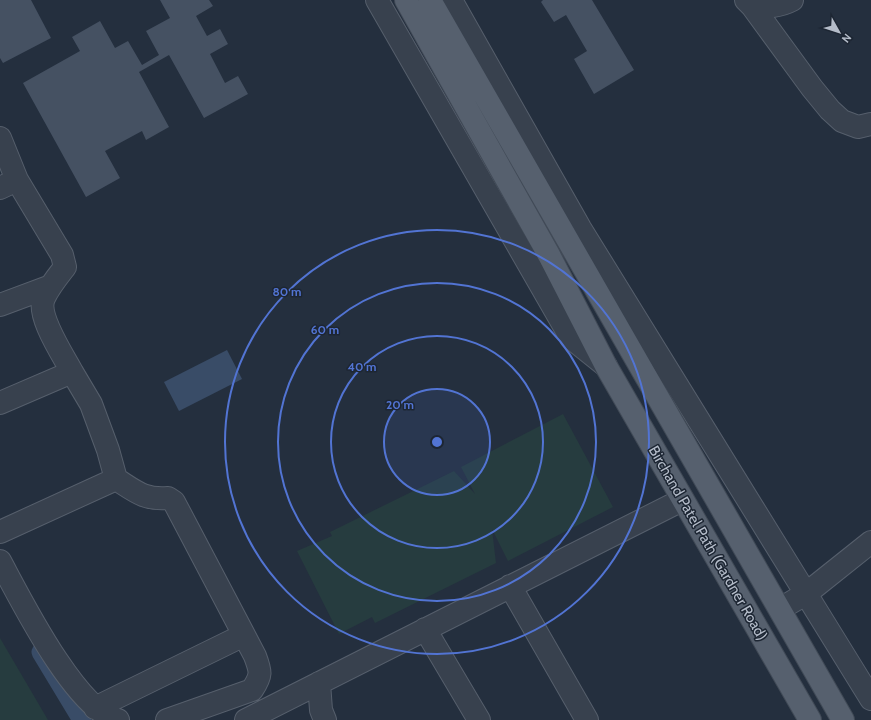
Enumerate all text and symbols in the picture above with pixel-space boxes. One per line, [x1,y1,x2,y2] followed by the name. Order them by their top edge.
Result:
[819,12,859,52] north arrow
[839,31,855,46] text: N
[273,284,301,299] text: 80 m
[311,322,339,337] text: 60 m
[347,359,377,374] text: 40 m
[386,397,414,412] text: 20 m
[430,435,444,449] centre of rings
[645,443,771,643] street label: Birchand Patel Path (Gardner Road)

